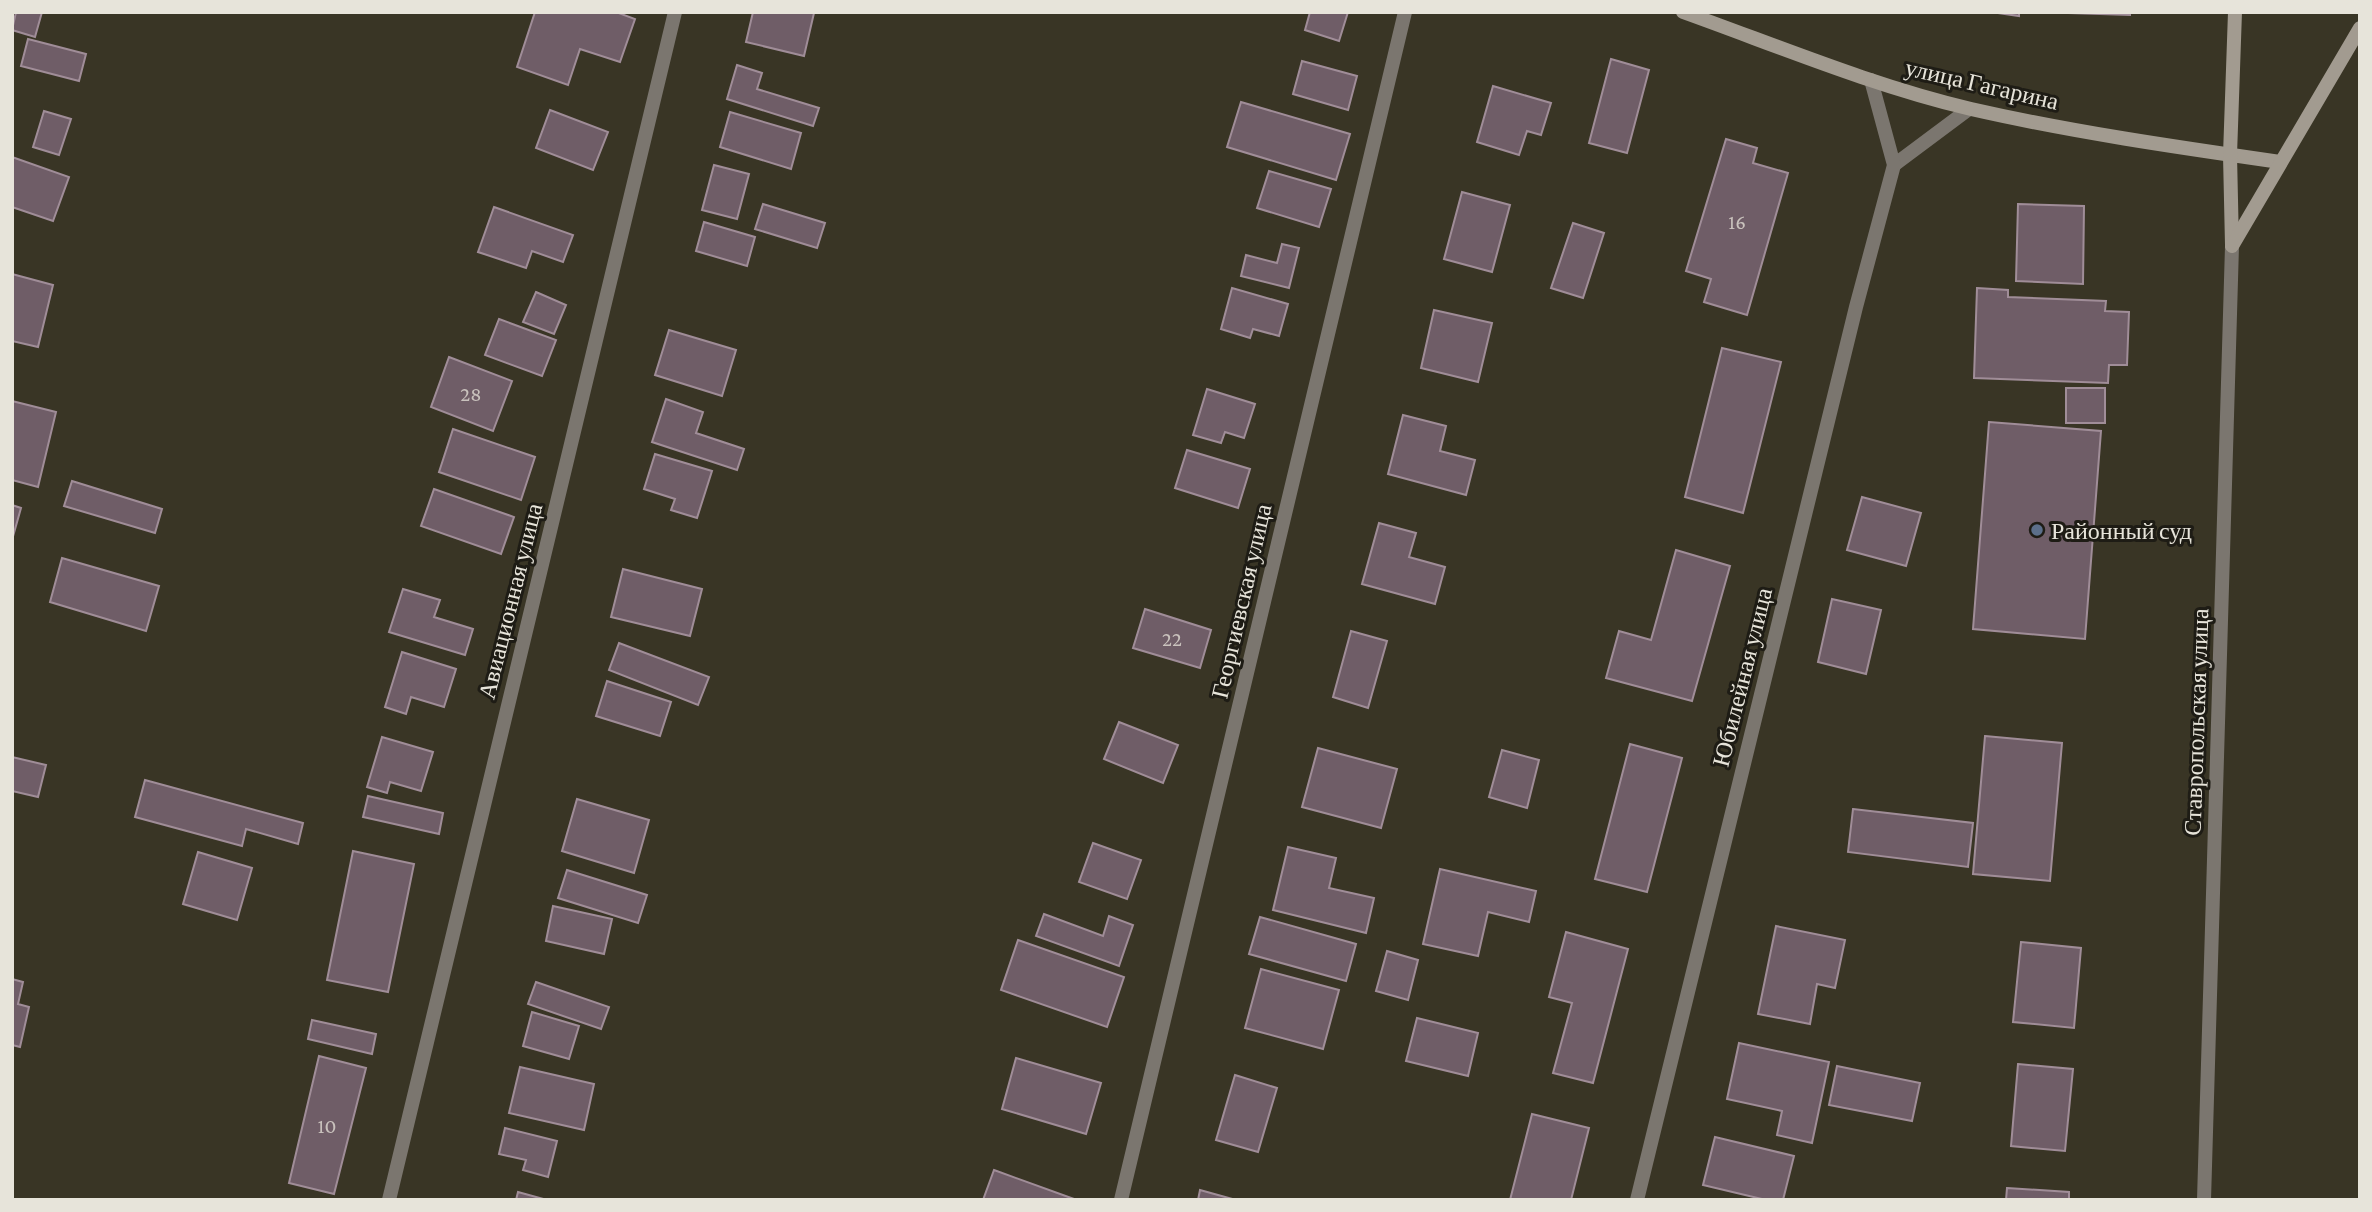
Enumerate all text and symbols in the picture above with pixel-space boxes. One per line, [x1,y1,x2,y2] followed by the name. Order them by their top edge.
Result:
[1903,53,2062,115] street label: улица Гагарина
[1728,210,1746,234] house number: 16
[460,382,482,406] house number: 28
[473,500,547,702] street label: Авиационная улица
[1206,501,1277,701] street label: Георгиевская улица
[2051,517,2192,544] place label: Районный суд
[2029,522,2045,538] marker: Районный суд
[1707,584,1777,769] street label: Юбилейная улица
[2179,608,2213,836] street label: Ставропольская улица
[1162,627,1182,651] house number: 22
[318,1114,336,1138] house number: 10

